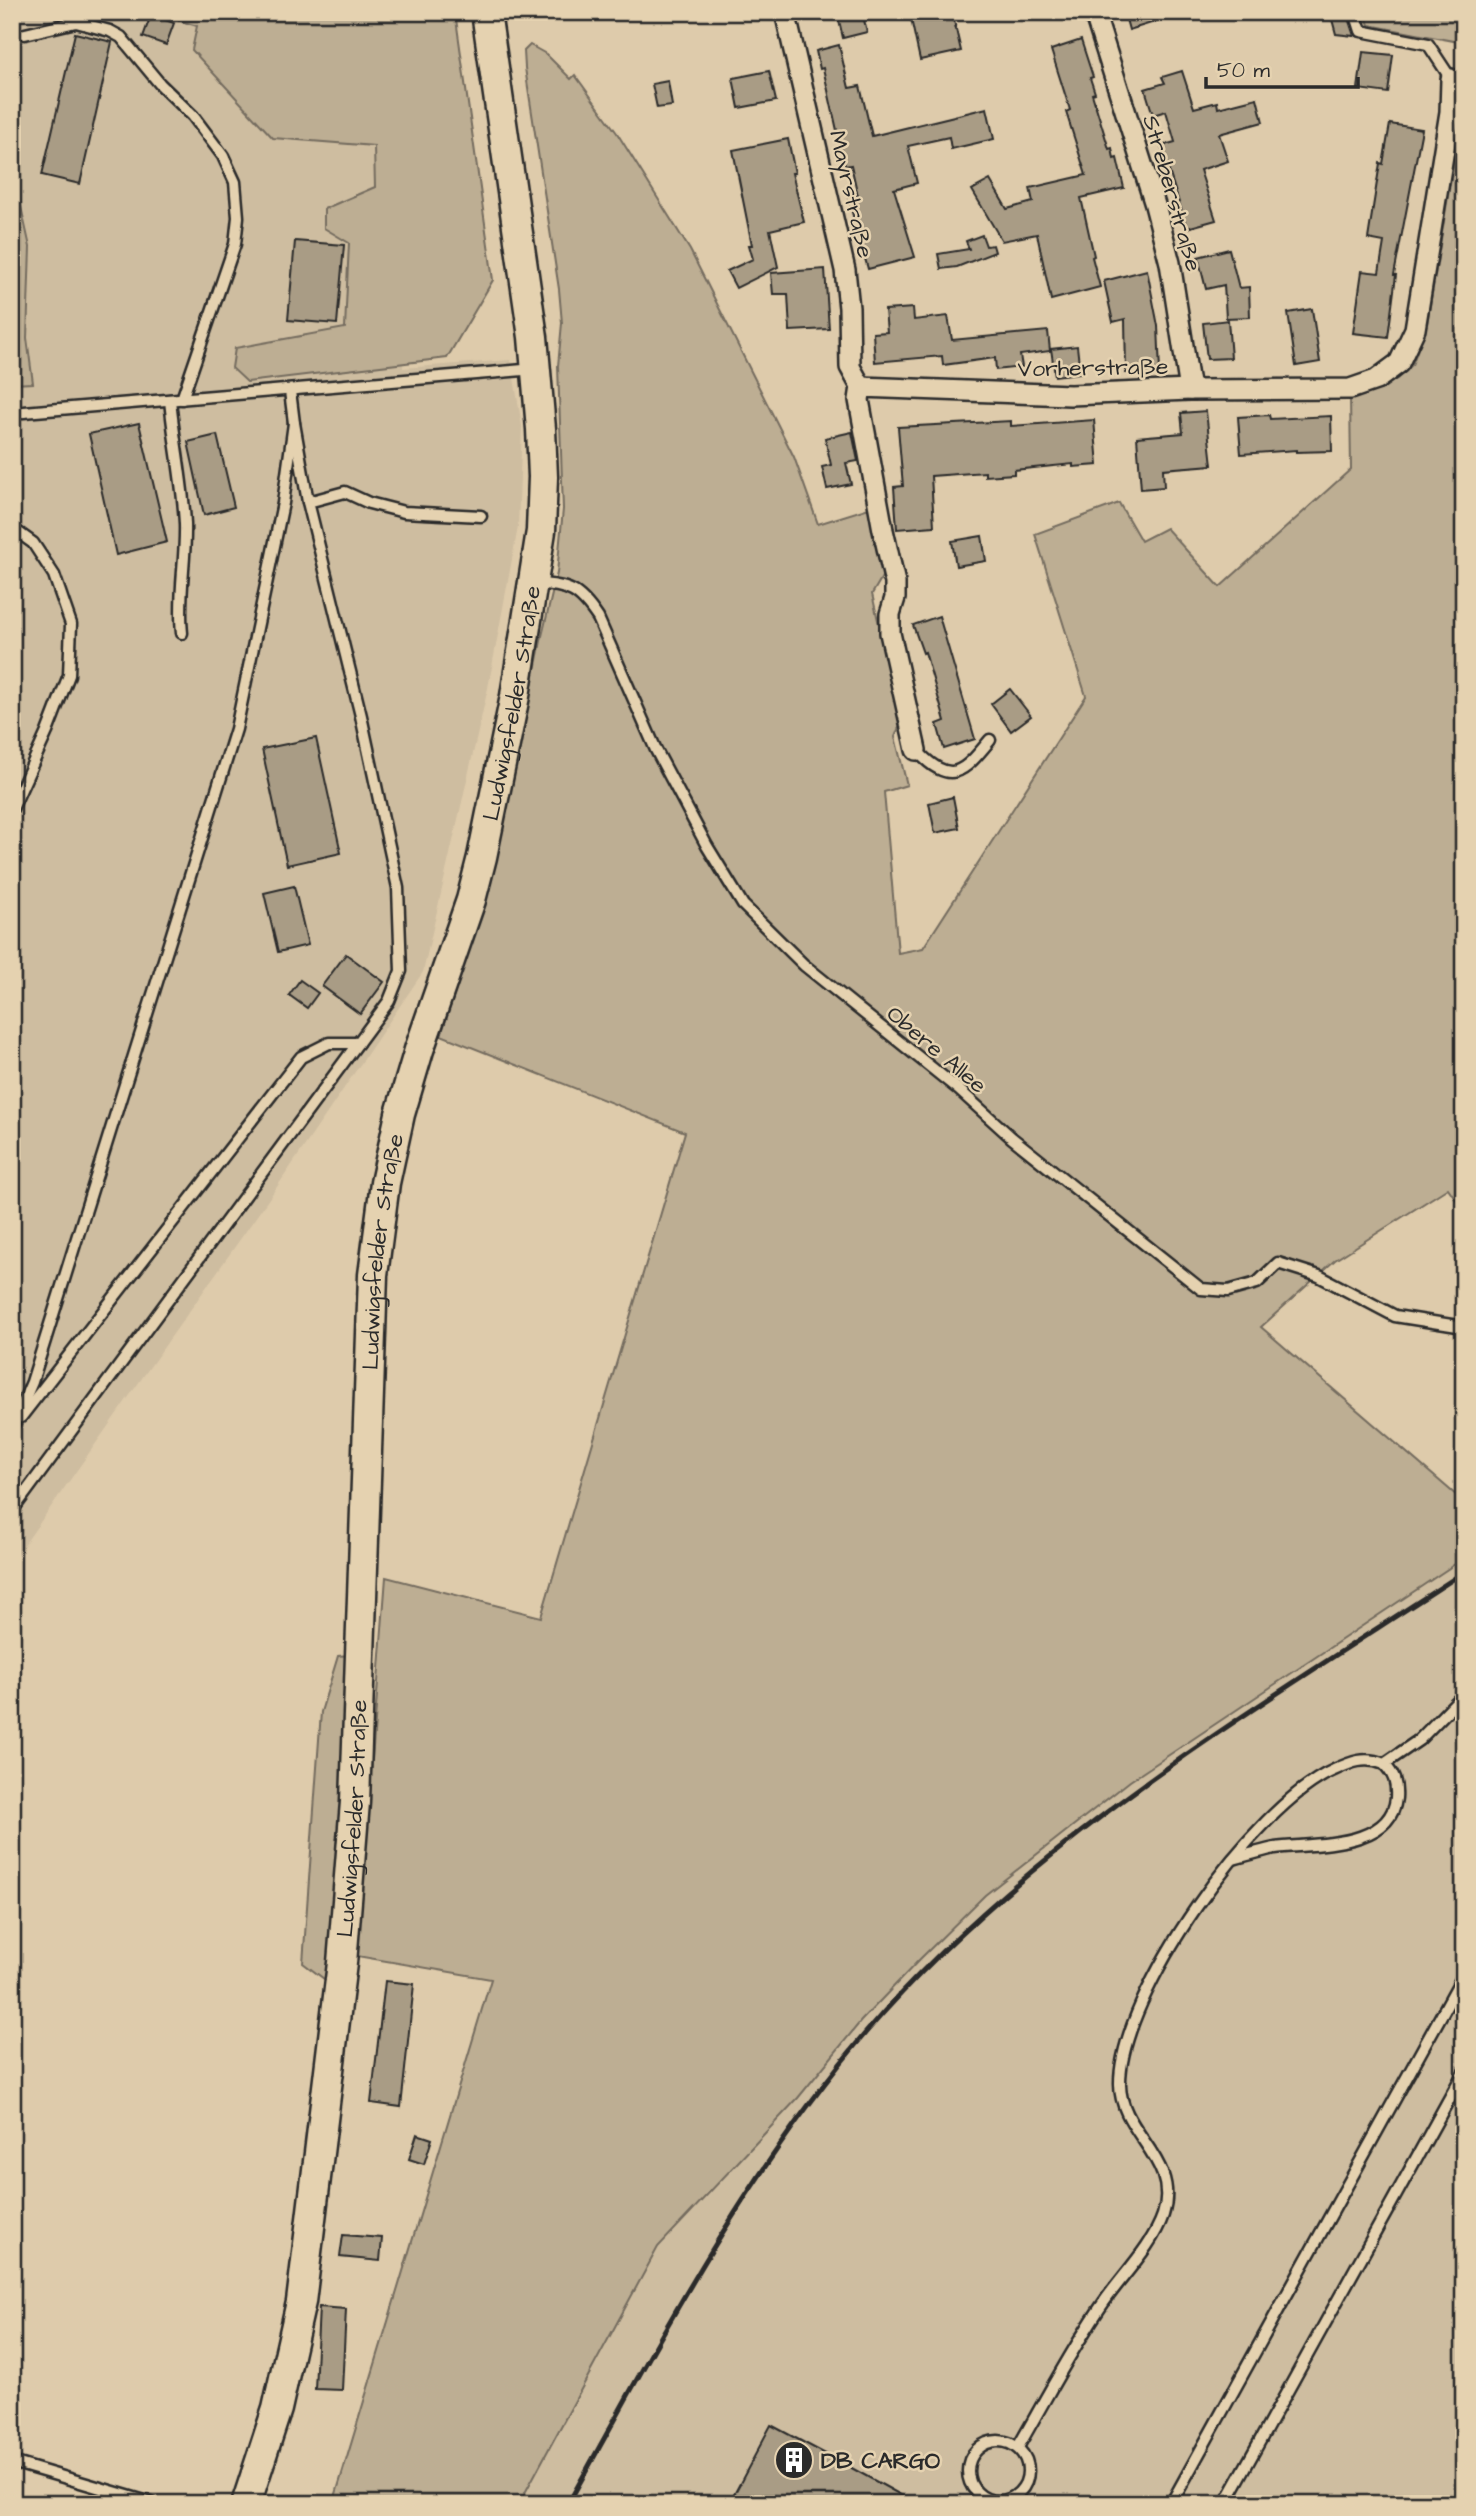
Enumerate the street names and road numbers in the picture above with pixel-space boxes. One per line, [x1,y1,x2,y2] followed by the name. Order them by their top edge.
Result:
[1134,111,1210,275] street label: Streberstraße
[820,127,881,261] street label: Mayrstraße
[1017,351,1169,385] street label: Vorherstraße
[475,583,549,823] street label: Ludwigsfelder Straße
[879,998,993,1101] street label: Obere Allee
[355,1131,412,1370] street label: Ludwigsfelder Straße
[329,1699,375,1939] street label: Ludwigsfelder Straße

